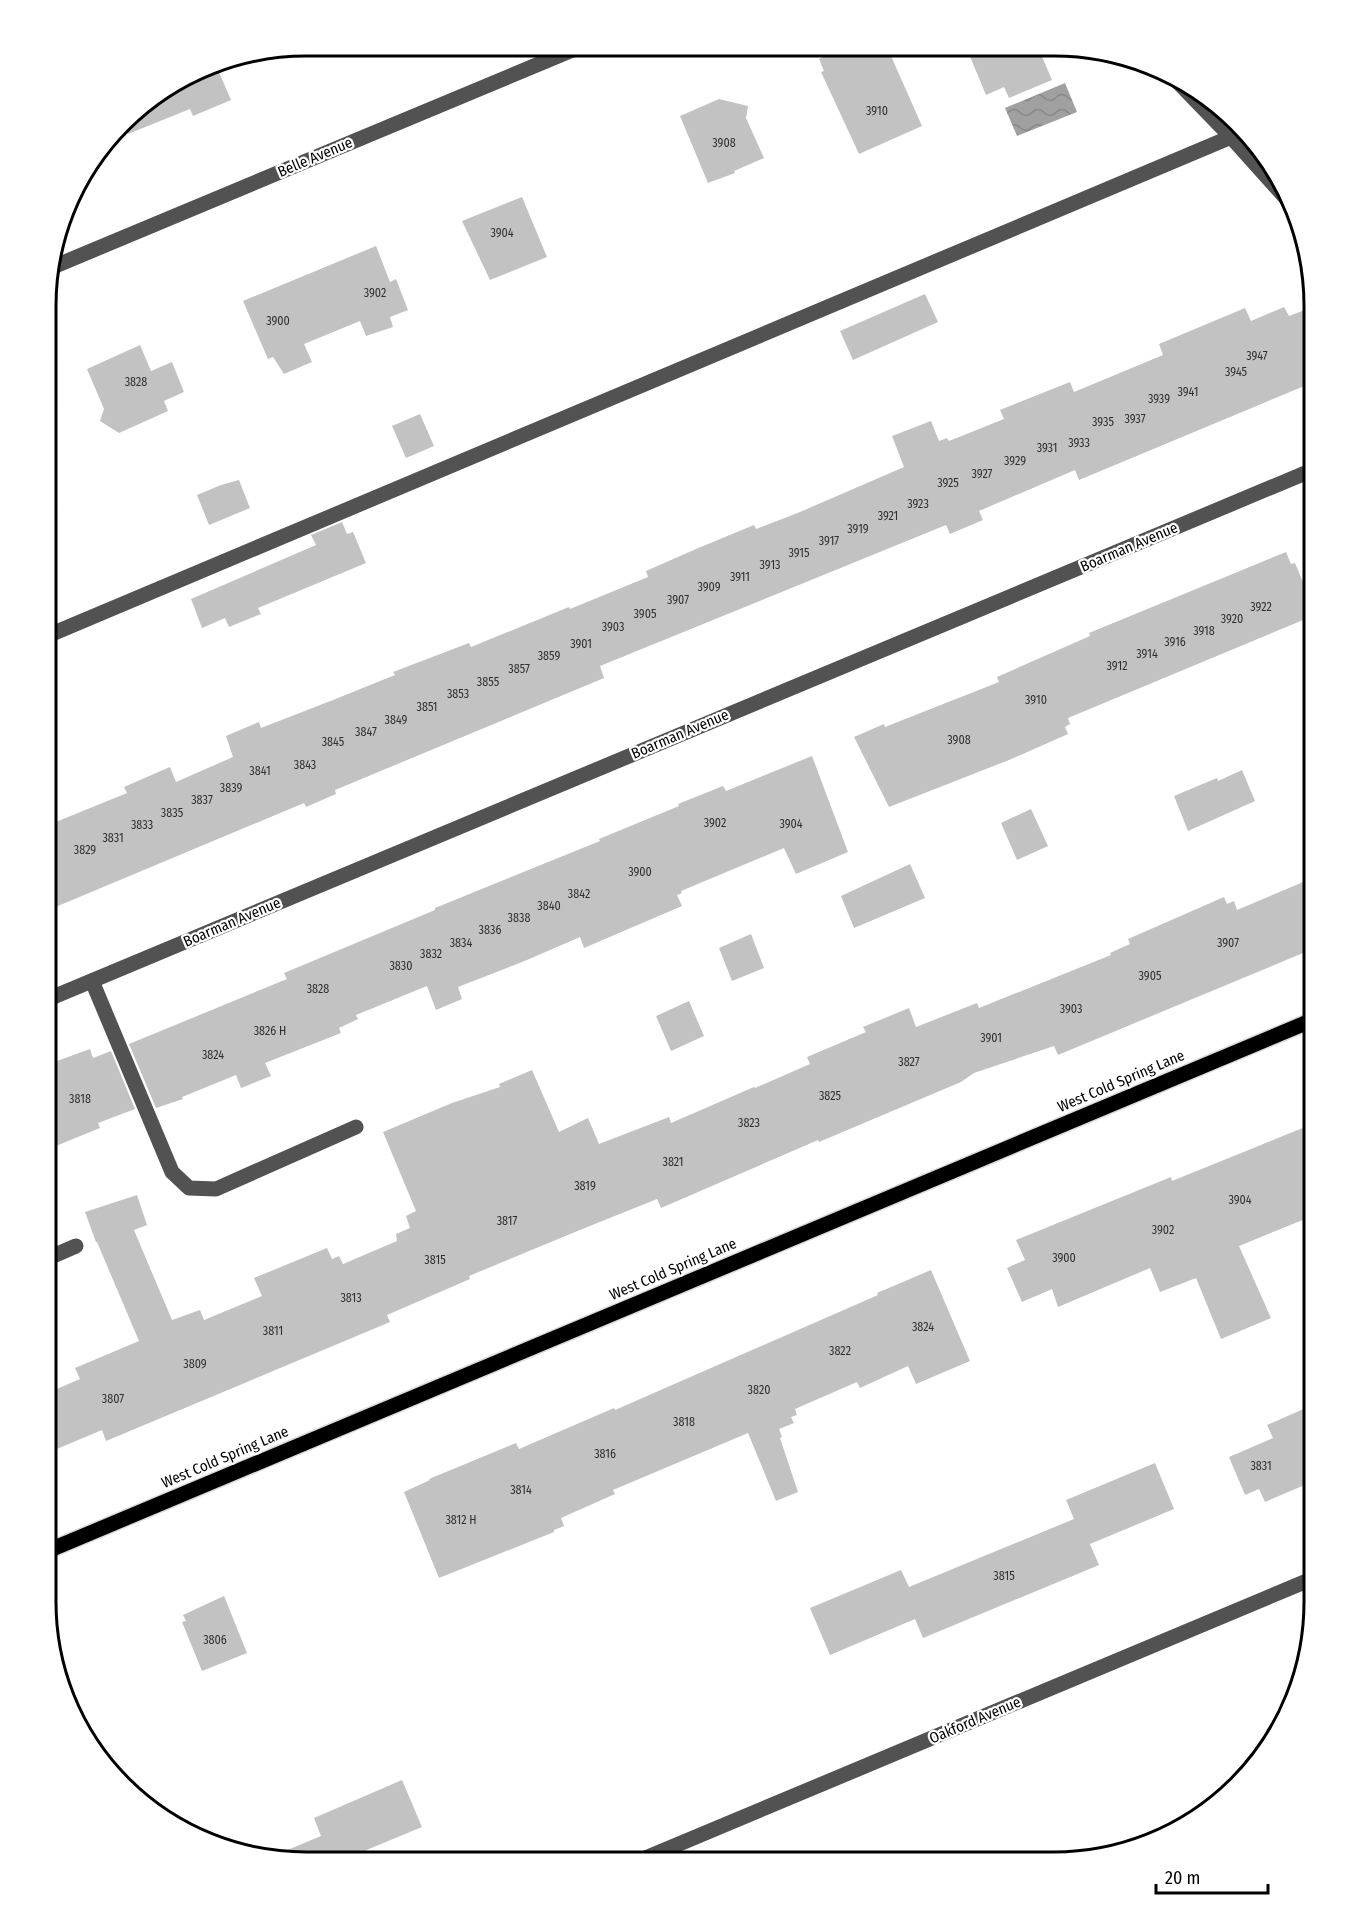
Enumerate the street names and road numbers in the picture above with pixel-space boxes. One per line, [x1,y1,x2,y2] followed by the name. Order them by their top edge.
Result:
[275,133,355,181] street label: Belle Avenue
[1078,518,1180,576] street label: Boarman Avenue
[629,705,731,763] street label: Boarman Avenue
[181,893,283,951] street label: Boarman Avenue
[1055,1046,1187,1116] street label: West Cold Spring Lane
[607,1234,739,1304] street label: West Cold Spring Lane
[159,1422,291,1492] street label: West Cold Spring Lane
[927,1693,1023,1747] street label: Oakford Avenue

